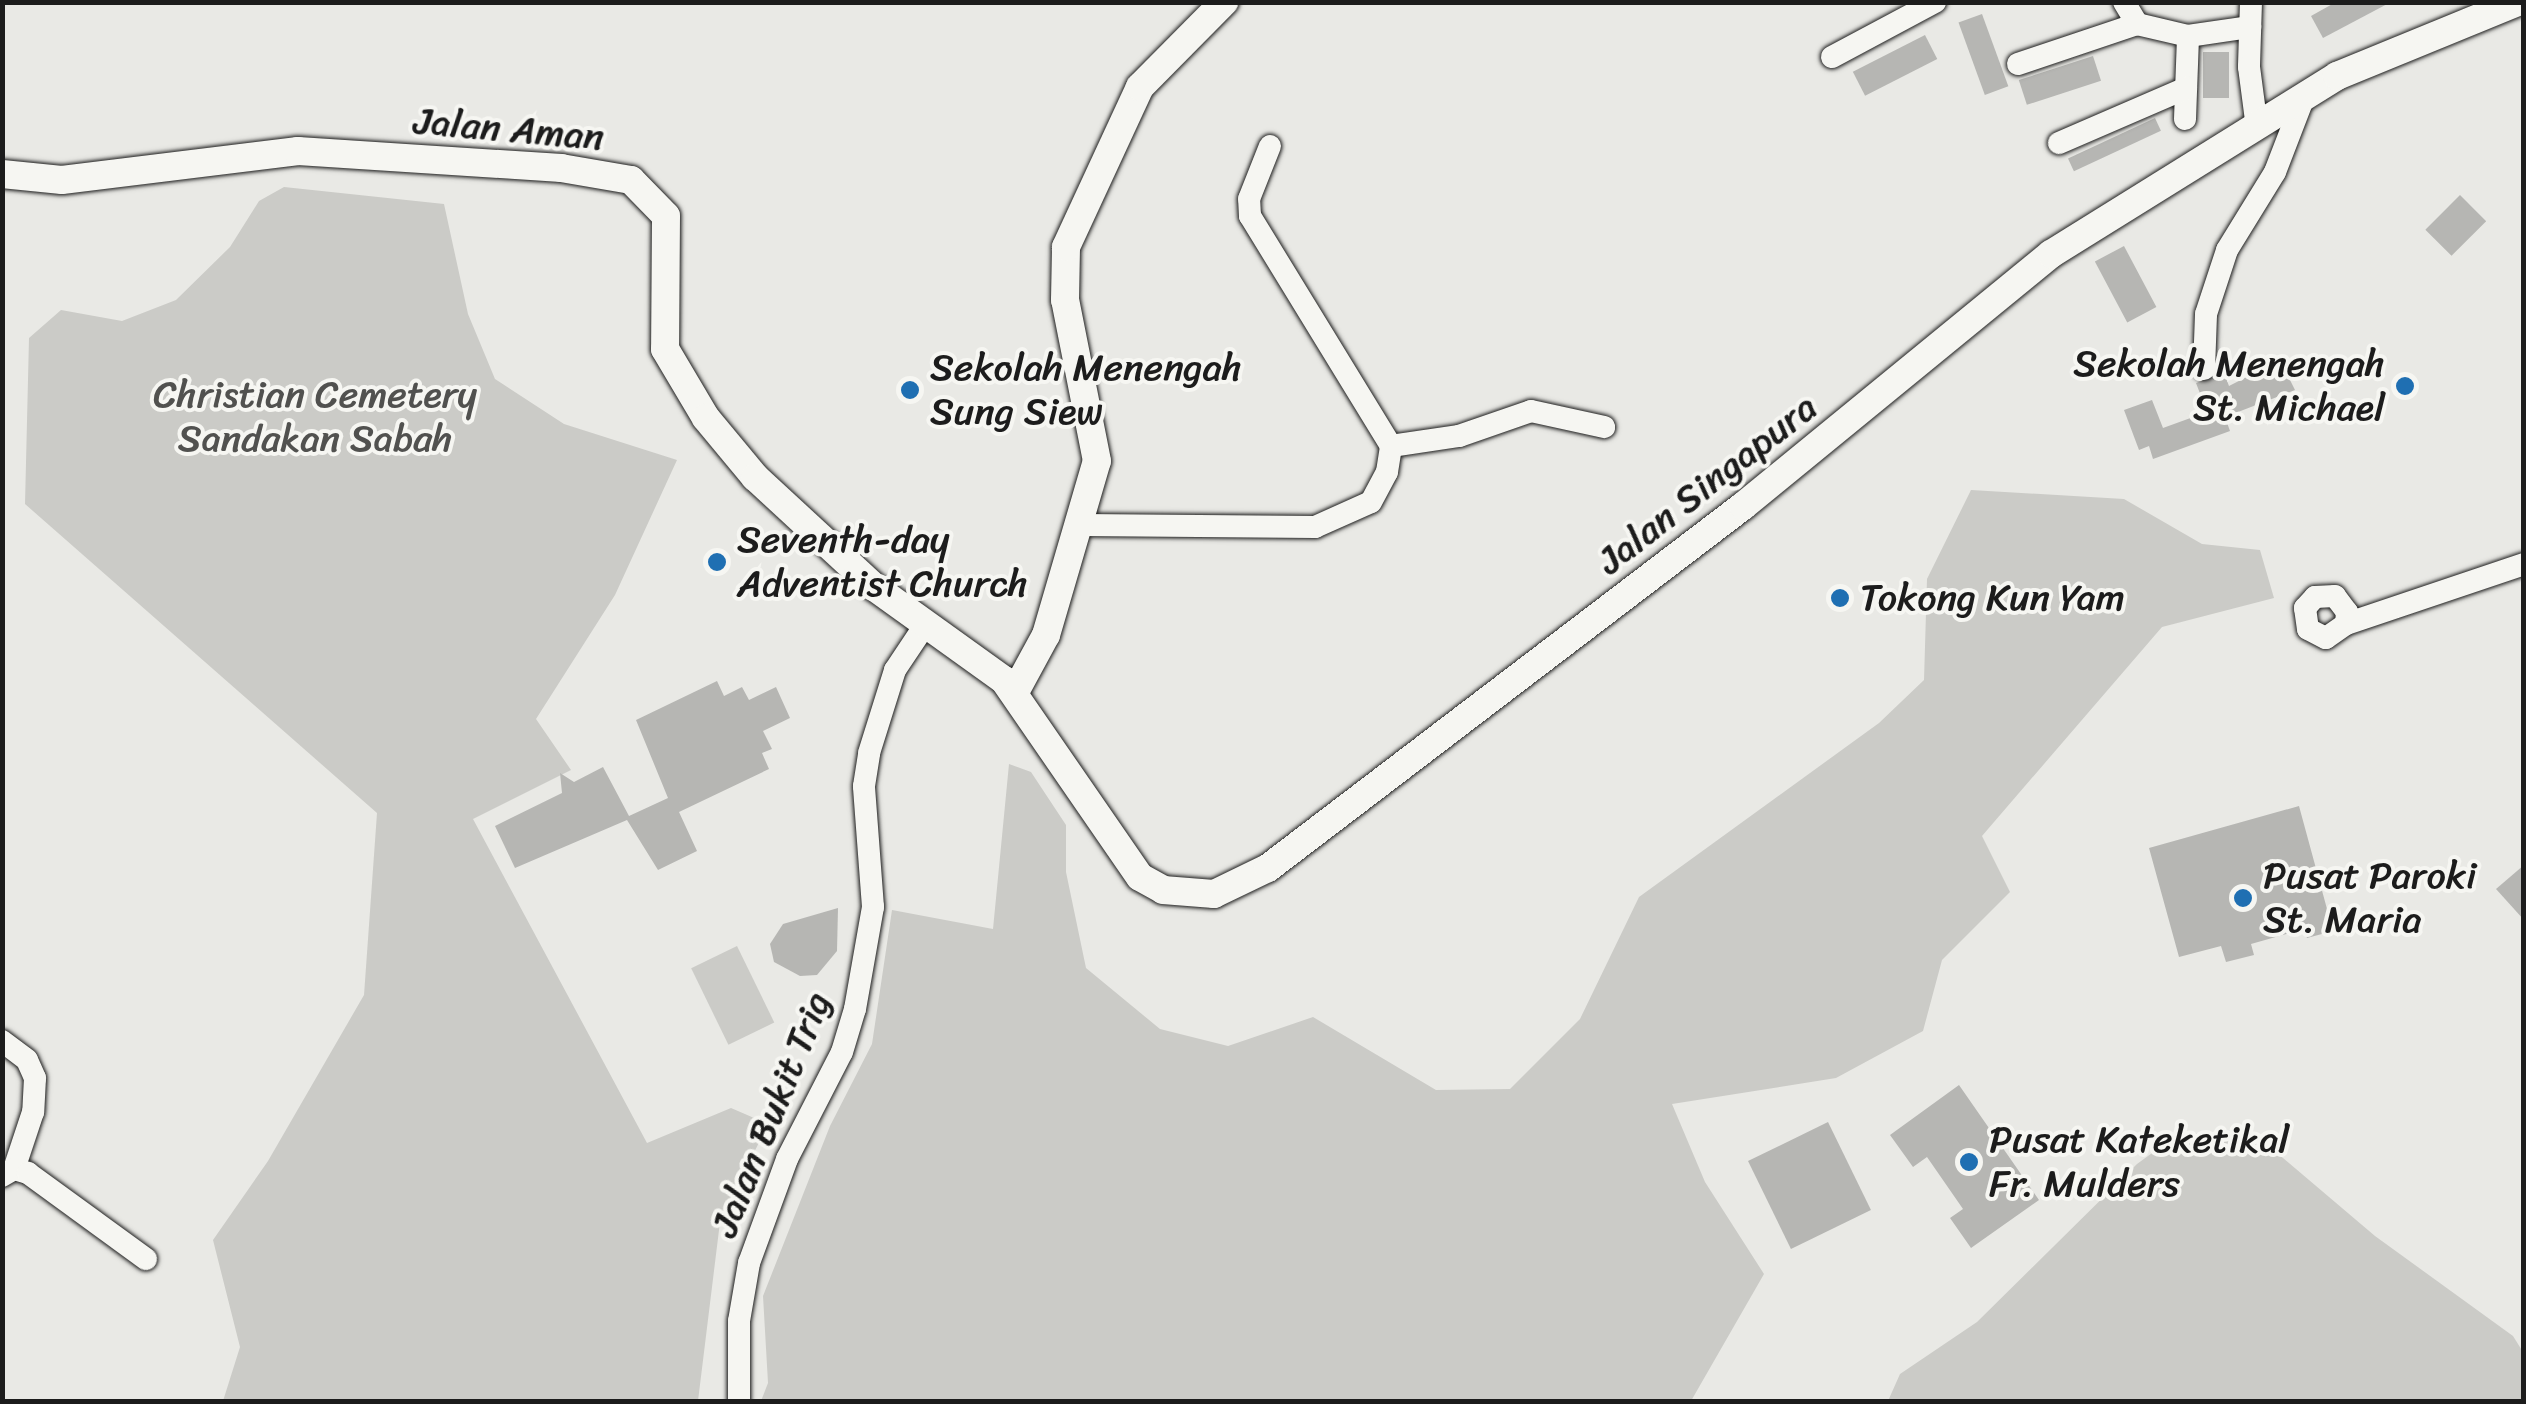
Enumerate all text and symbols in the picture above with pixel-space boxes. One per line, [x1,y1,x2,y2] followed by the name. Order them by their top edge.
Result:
[412,98,606,160] street label: Jalan Aman
[2073,341,2385,430] place label: Sekolah Menengah St. Michael
[930,345,1242,434] place label: Sekolah Menengah Sung Siew
[153,372,477,462] park label: Christian Cemetery Sandakan Sabah
[2394,375,2416,397] marker: Sekolah Menengah St. Michael
[899,379,921,401] marker: Sekolah Menengah Sung Siew
[1588,384,1826,584] street label: Jalan Singapura
[737,517,1028,606] place label: Seventh-day Adventist Church
[706,551,728,573] marker: Seventh-day Adventist Church
[1860,575,2125,621] place label: Tokong Kun Yam
[1829,587,1851,609] marker: Tokong Kun Yam
[2263,853,2477,942] place label: Pusat Paroki St. Maria
[2232,887,2254,909] marker: Pusat Paroki St. Maria
[701,984,841,1244] street label: Jalan Bukit Trig
[1989,1117,2288,1206] place label: Pusat Kateketikal Fr. Mulders
[1958,1151,1980,1173] marker: Pusat Kateketikal Fr. Mulders

